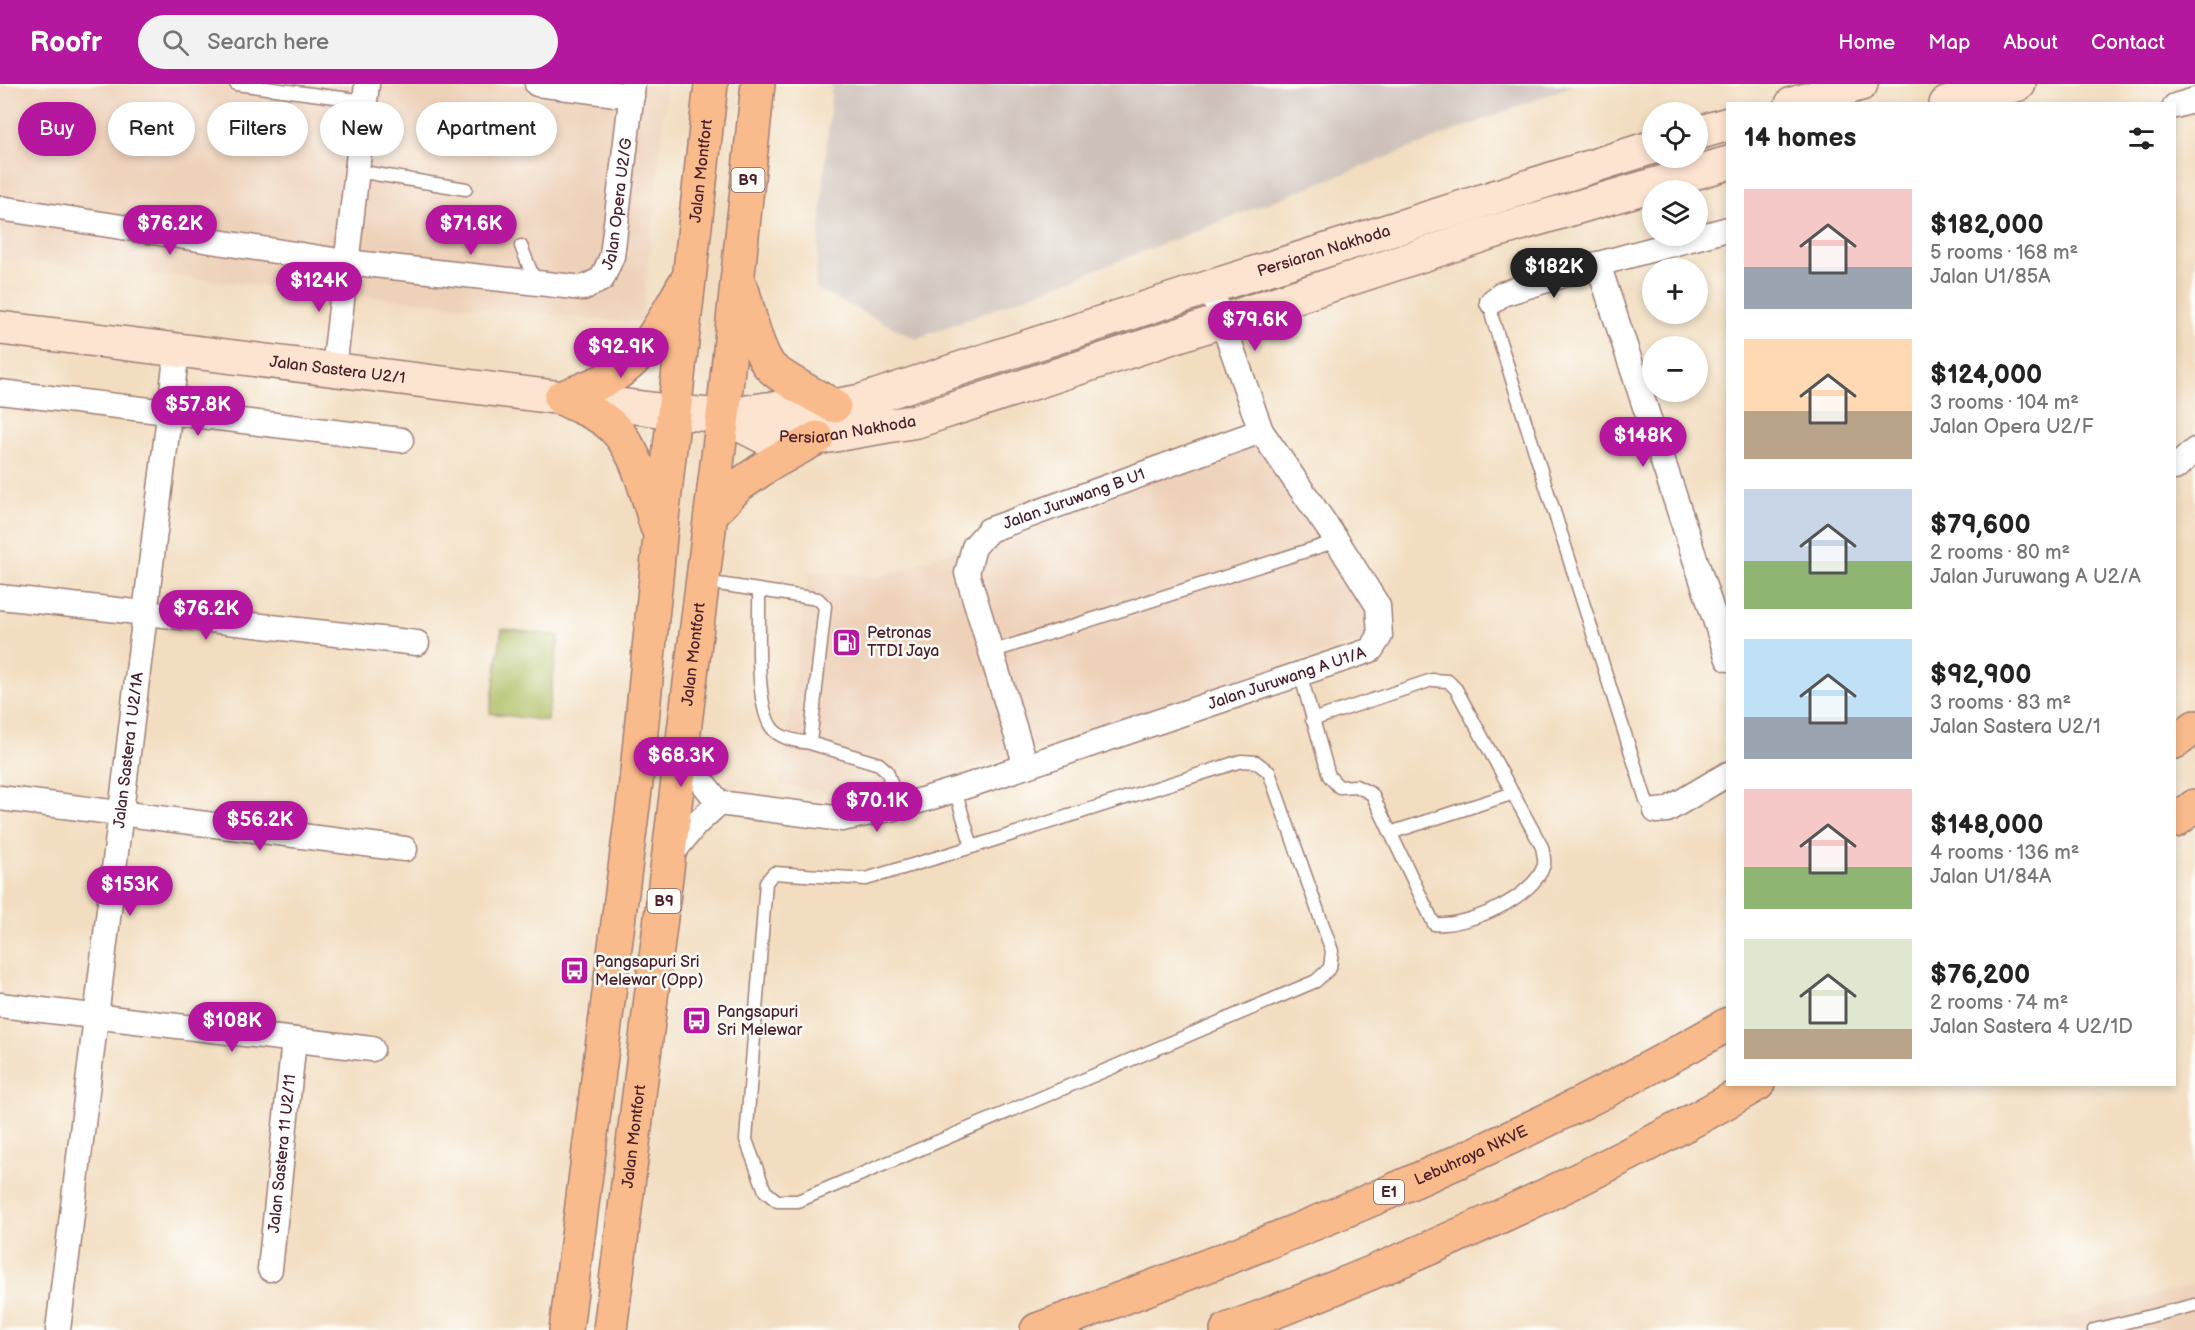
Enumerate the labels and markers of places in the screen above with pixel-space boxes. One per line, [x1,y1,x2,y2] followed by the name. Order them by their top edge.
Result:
[121,205,219,256] pin: $76.2K
[422,205,520,256] pin: $71.6K
[1512,248,1596,299] pin: $182K
[277,262,361,313] pin: $124K
[1206,301,1304,352] pin: $79.6K
[572,328,670,379] pin: $92.9K
[149,386,247,437] pin: $57.8K
[1601,417,1685,468] pin: $148K
[157,590,255,641] pin: $76.2K
[867,624,939,661] place label: Petronas TTDI Jaya
[830,626,862,658] fuel station icon: Petronas TTDI Jaya
[632,737,730,788] pin: $68.3K
[828,782,926,833] pin: $70.1K
[211,801,309,852] pin: $56.2K
[88,866,172,917] pin: $153K
[595,953,704,990] place label: Pangsapuri Sri Melewar (Opp)
[558,955,590,987] bus stop icon: Pangsapuri Sri Melewar (Opp)
[190,1002,274,1053] pin: $108K
[717,1003,802,1040] place label: Pangsapuri Sri Melewar
[680,1005,712,1037] bus stop icon: Pangsapuri Sri Melewar

